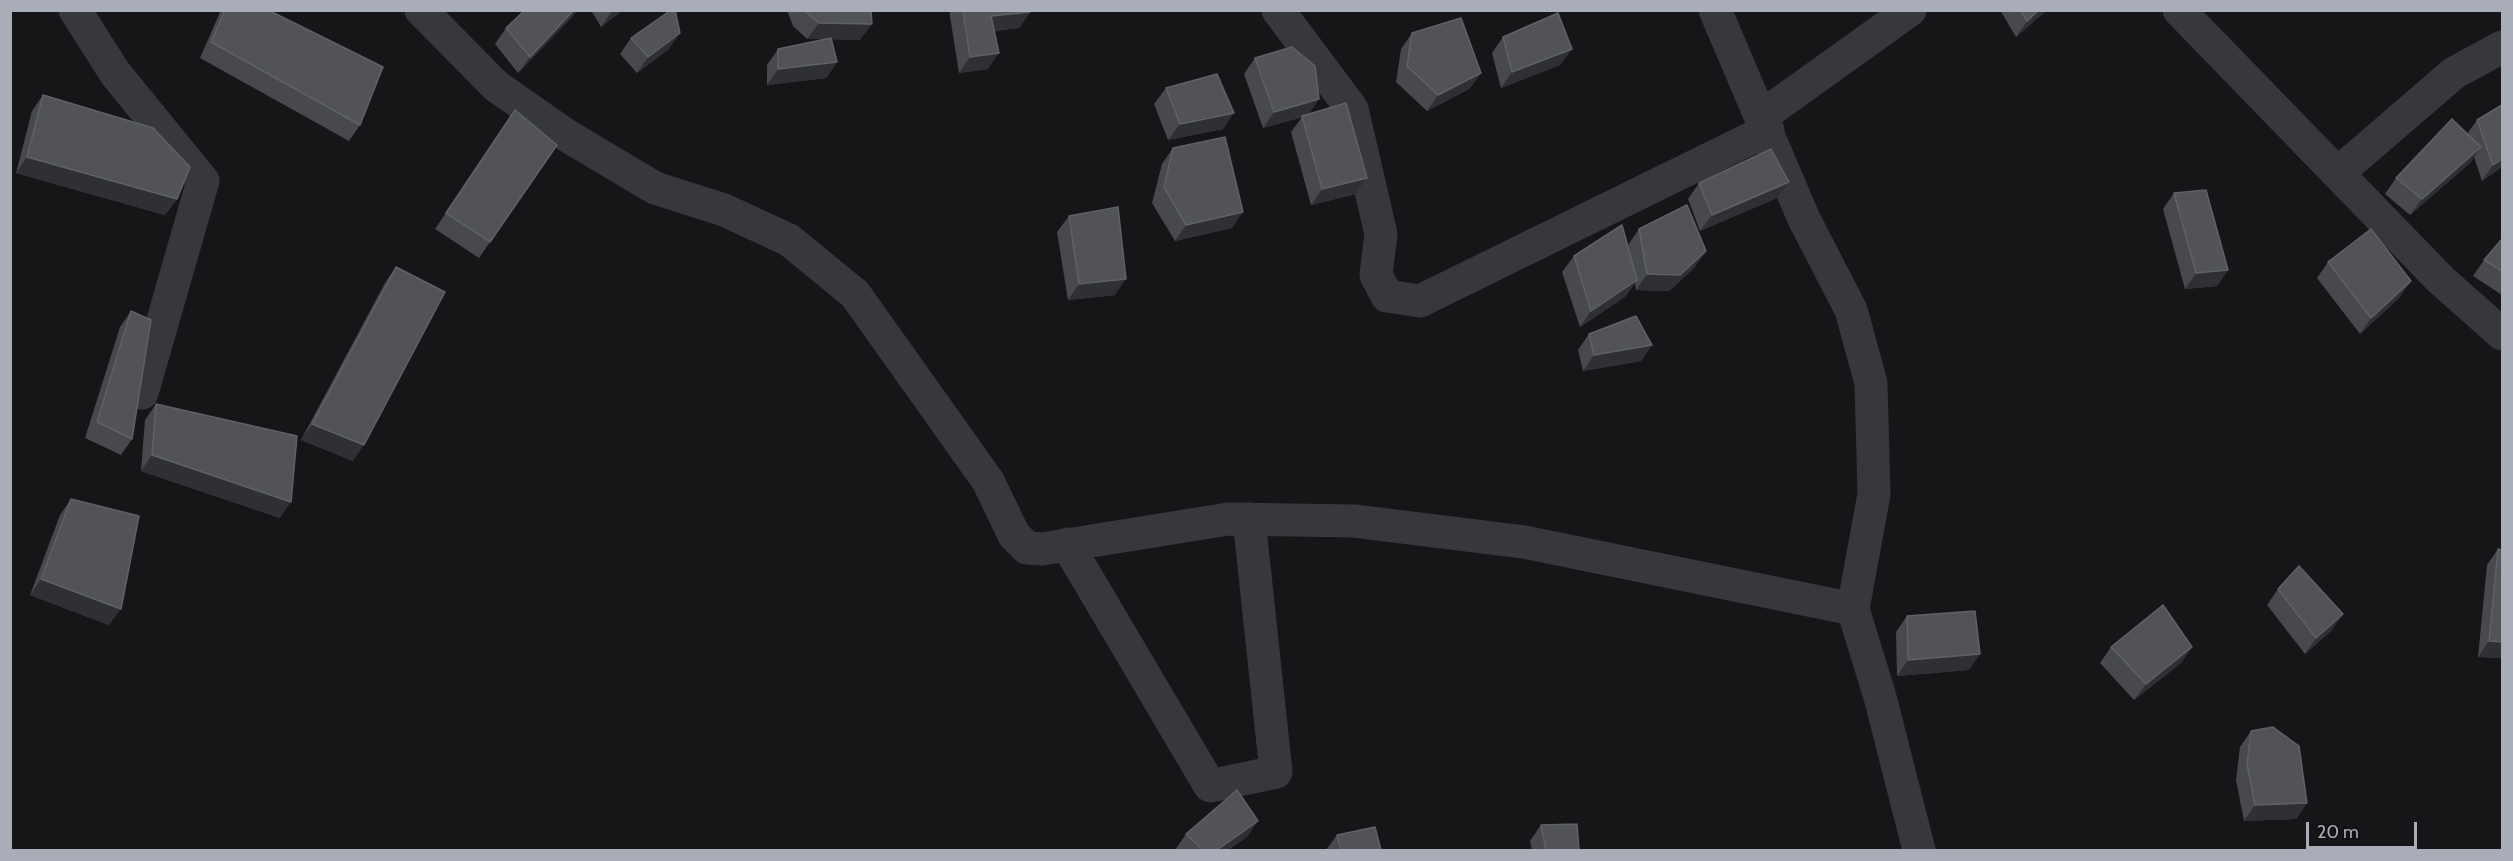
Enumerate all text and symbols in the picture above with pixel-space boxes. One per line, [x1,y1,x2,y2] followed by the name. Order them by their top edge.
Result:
[2309,810,2420,848] scale bar
[2317,821,2359,843] text: 20 m

